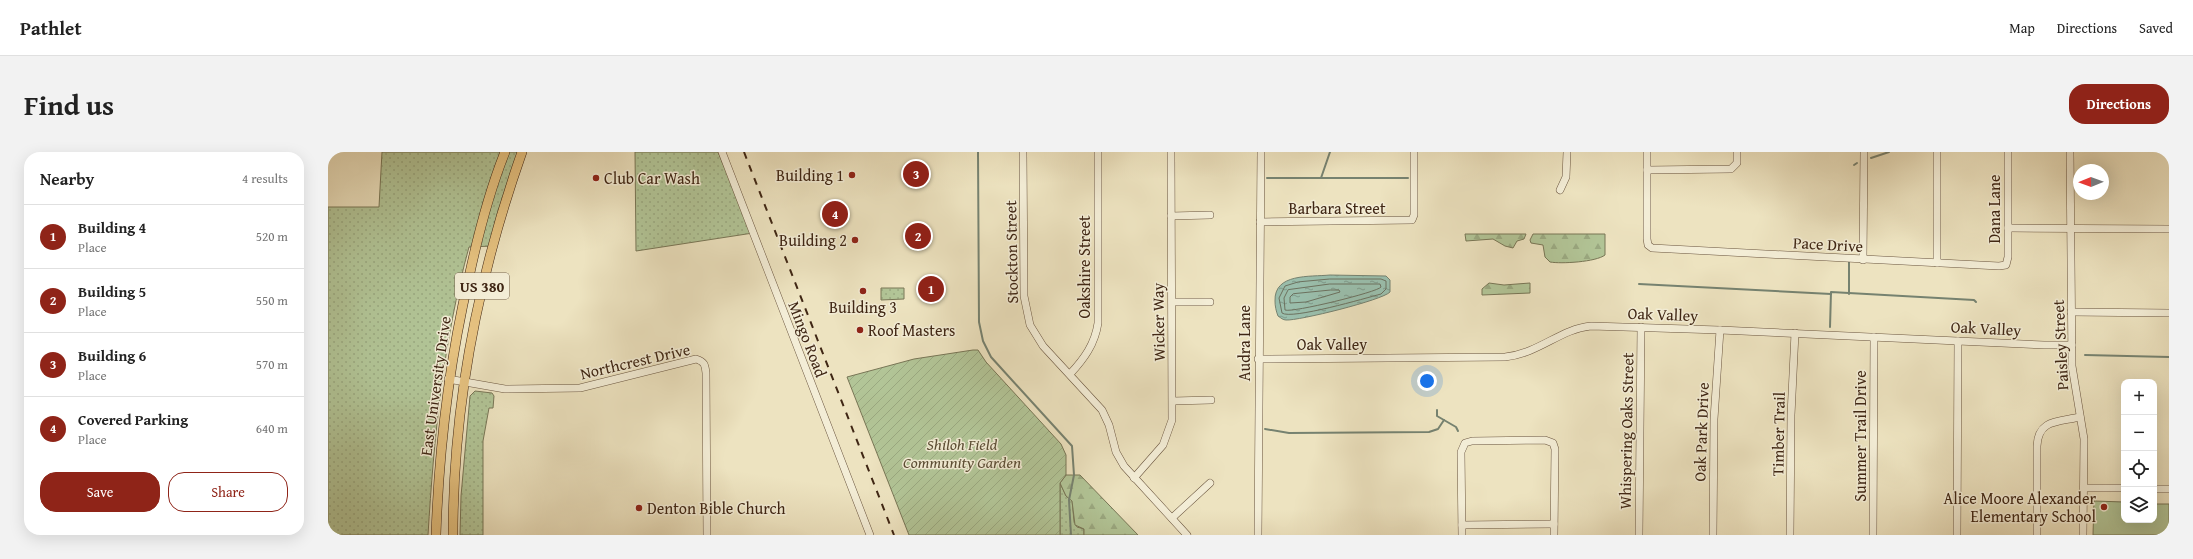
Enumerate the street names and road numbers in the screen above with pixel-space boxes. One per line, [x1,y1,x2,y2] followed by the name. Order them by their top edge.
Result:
[1982,174,2006,244] street label: Dana Lane
[1288,196,1386,220] street label: Barbara Street
[998,200,1024,304] street label: Stockton Street
[1072,215,1096,319] street label: Oakshire Street
[1792,230,1864,258] street label: Pace Drive
[455,273,509,299] road number: US 380
[1145,282,1171,362] street label: Wicker Way
[783,297,834,381] street label: Mingo Road
[2046,299,2074,391] street label: Paisley Street
[1627,301,1699,327] street label: Oak Valley
[1232,305,1256,381] street label: Audra Lane
[1950,314,2022,342] street label: Oak Valley
[413,315,457,457] street label: East University Drive
[1297,332,1367,356] street label: Oak Valley
[578,337,692,385] street label: Northcrest Drive
[1613,352,1639,510] street label: Whispering Oaks Street
[1848,370,1872,502] street label: Summer Trail Drive
[1687,382,1715,482] street label: Oak Park Drive
[1765,391,1791,476] street label: Timber Trail

